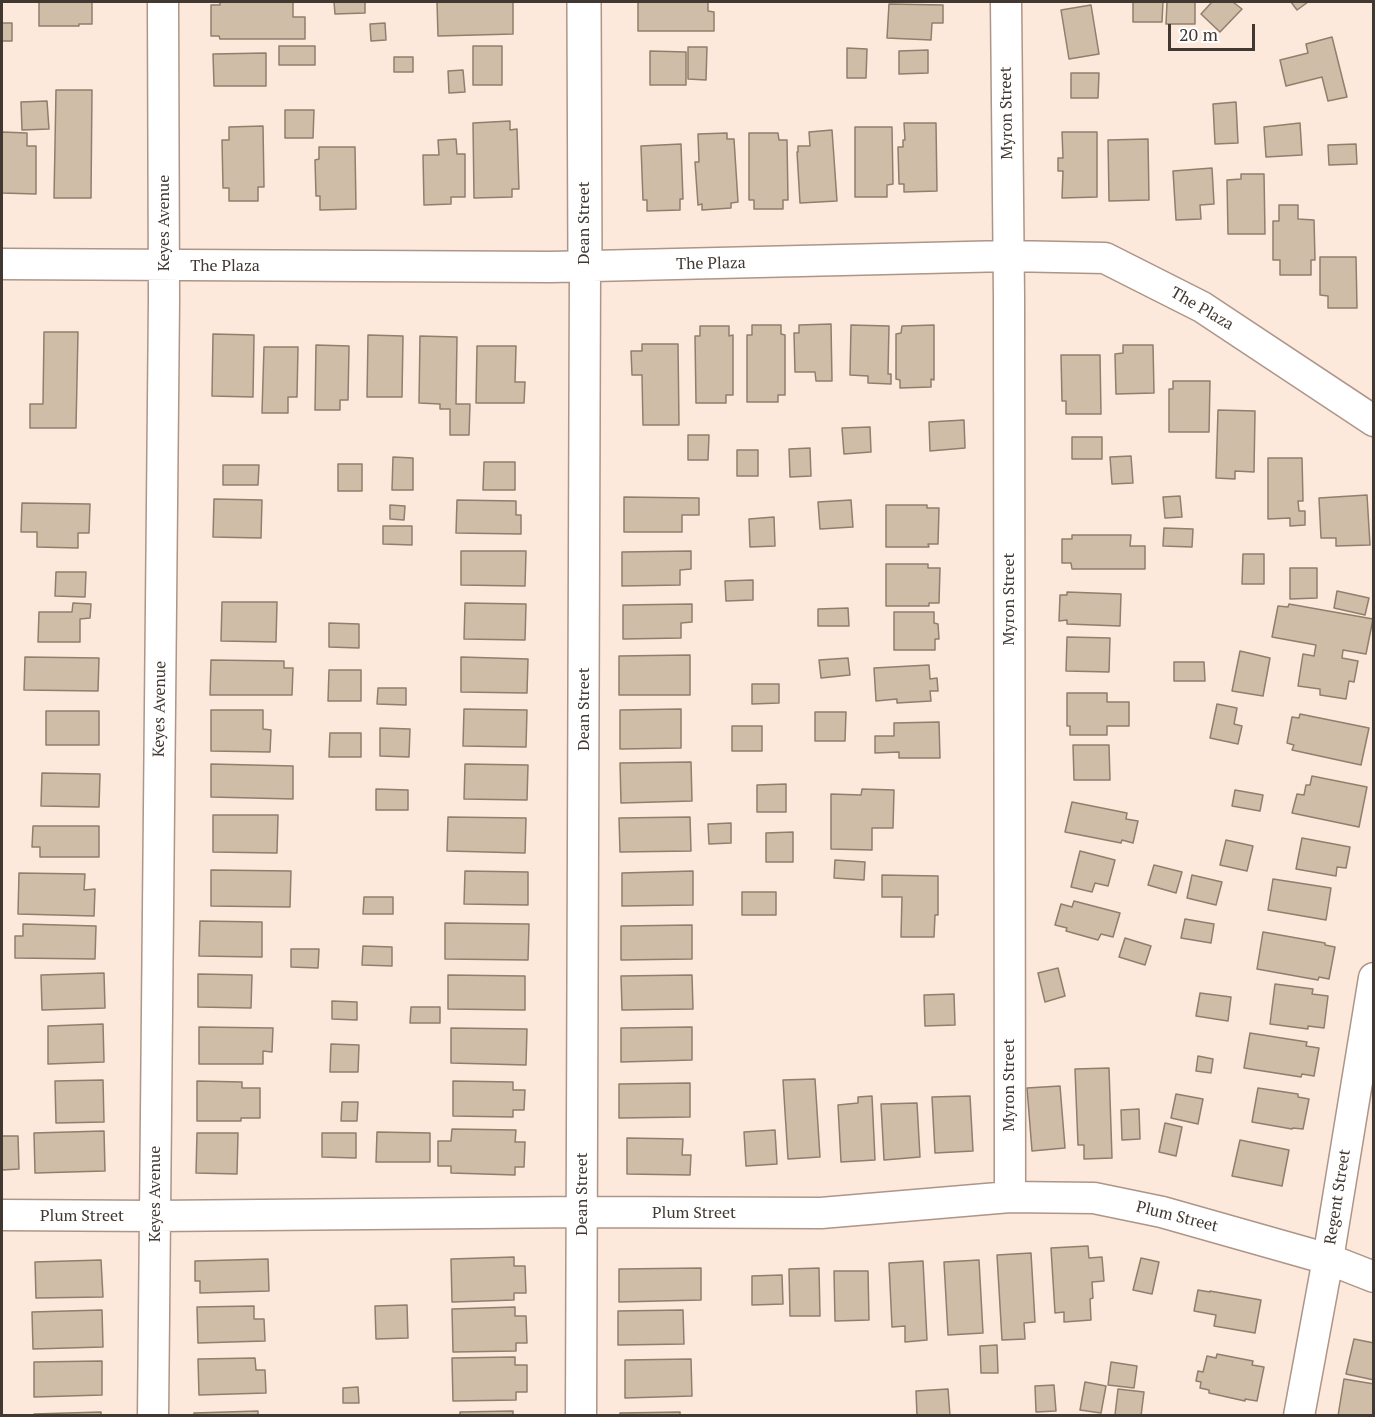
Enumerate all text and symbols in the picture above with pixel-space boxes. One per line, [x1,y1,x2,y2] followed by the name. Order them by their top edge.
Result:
[1171,12,1258,50] scale bar
[1179,22,1218,46] text: 20 m
[997,66,1017,160] street label: Myron Street
[154,175,174,271] street label: Keyes Avenue
[574,181,594,265] street label: Dean Street
[676,254,746,274] street label: The Plaza
[190,256,260,276] street label: The Plaza
[1167,283,1237,335] street label: The Plaza
[999,552,1019,646] street label: Myron Street
[150,661,170,757] street label: Keyes Avenue
[574,667,594,751] street label: Dean Street
[999,1038,1019,1132] street label: Myron Street
[145,1146,165,1242] street label: Keyes Avenue
[1321,1148,1355,1246] street label: Regent Street
[572,1152,592,1236] street label: Dean Street
[1134,1198,1220,1236] street label: Plum Street
[652,1203,736,1223] street label: Plum Street
[40,1206,124,1226] street label: Plum Street

